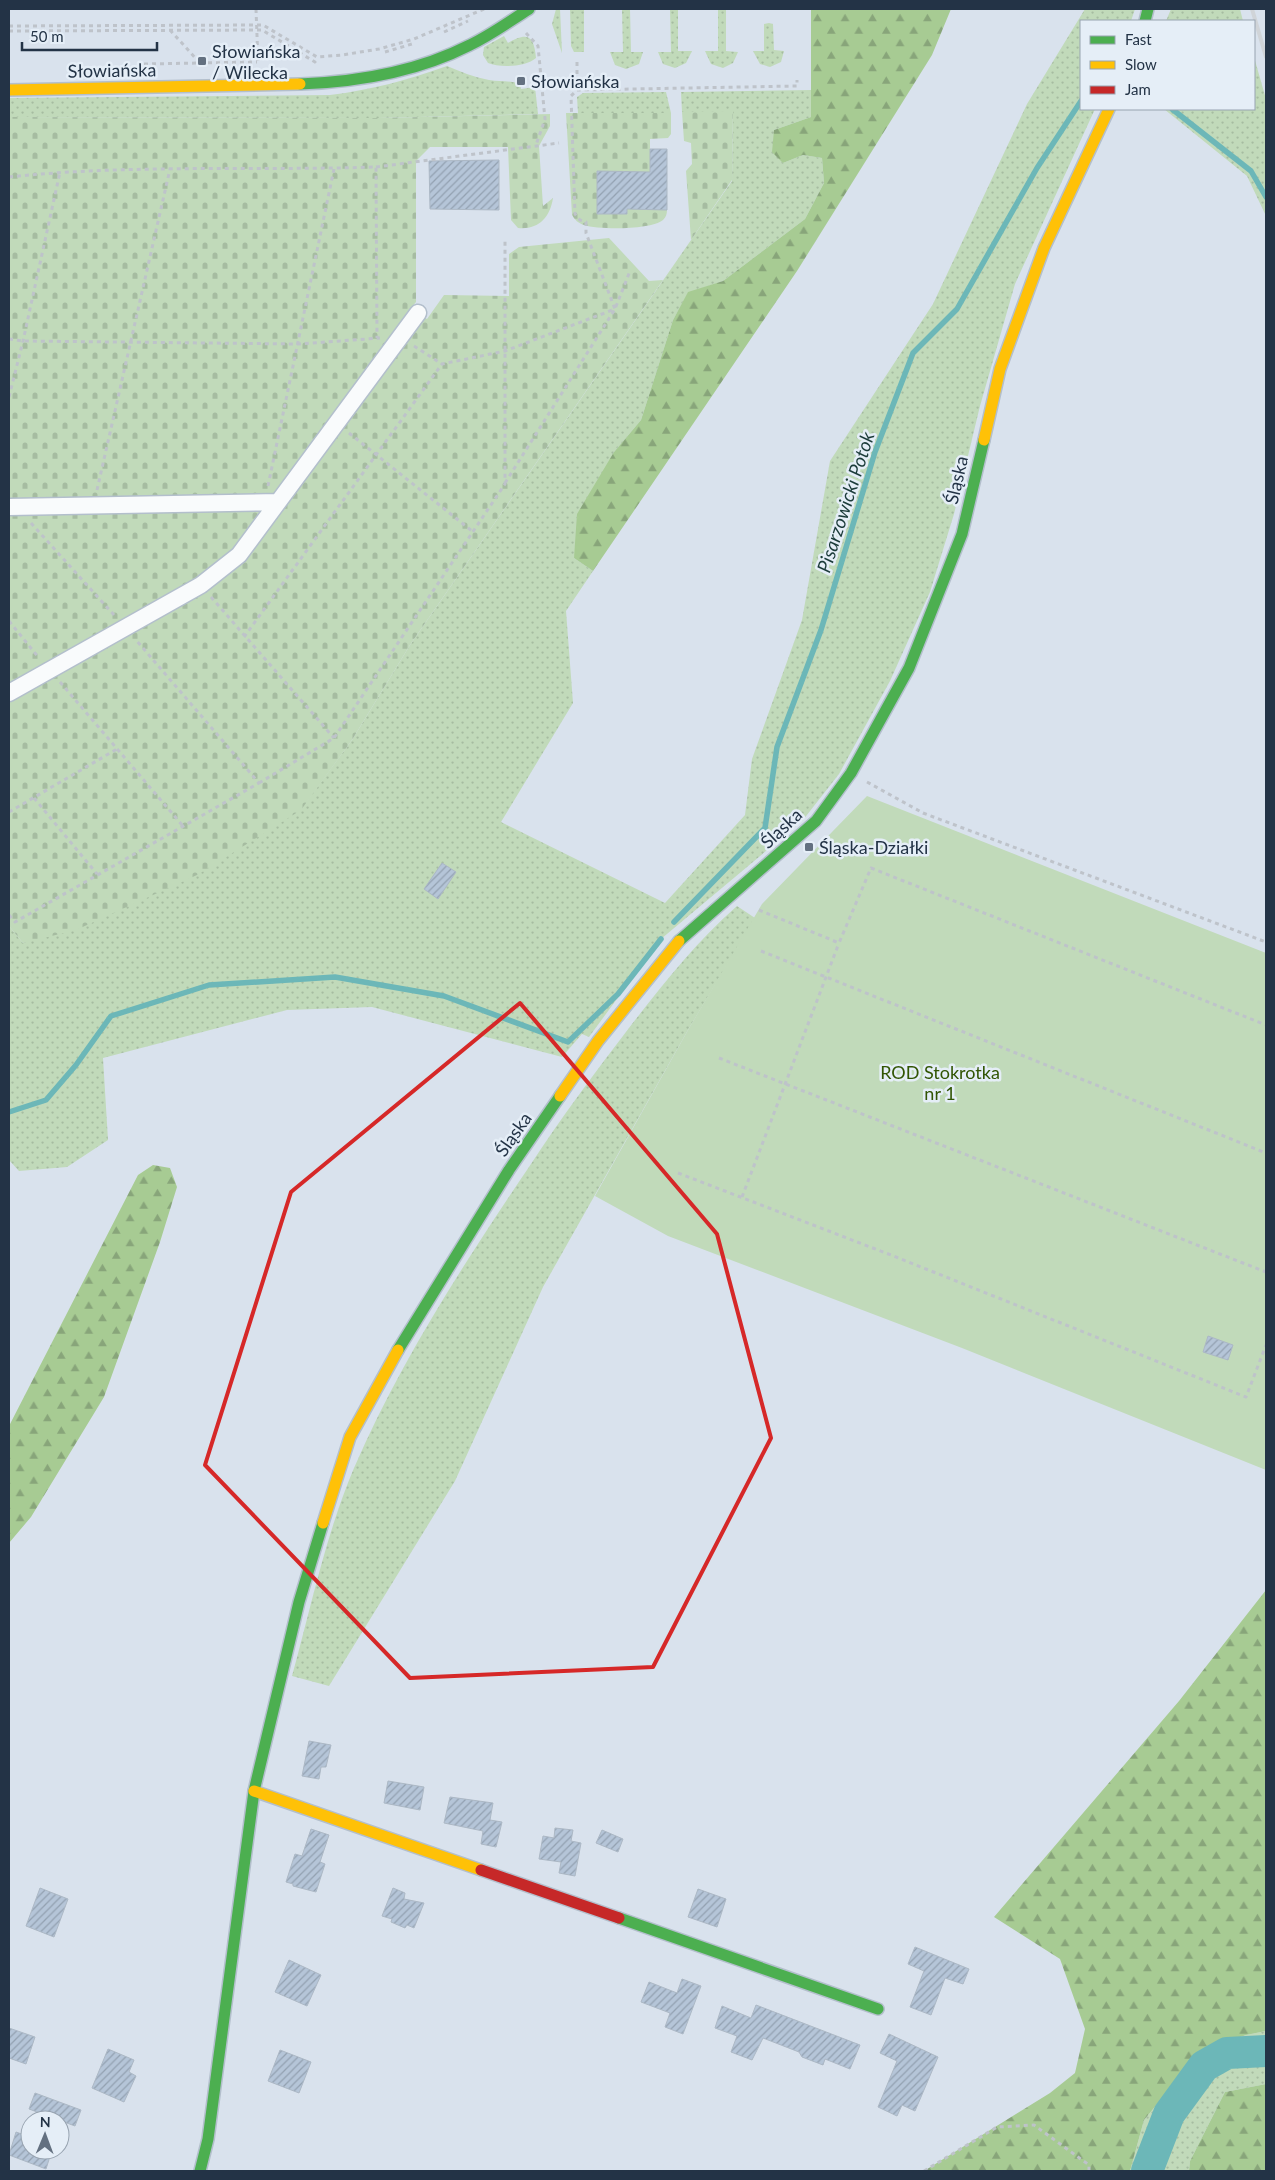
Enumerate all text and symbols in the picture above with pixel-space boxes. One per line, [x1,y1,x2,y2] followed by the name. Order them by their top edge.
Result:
[22,20,158,52] scale bar
[1080,20,1255,110] legend
[30,27,64,45] text: 50 m
[1125,30,1152,48] text: Fast
[212,40,301,83] place label: Słowiańska / Wilecka
[196,55,208,67] marker: Słowiańska / Wilecka
[1125,55,1157,73] text: Slow
[68,58,156,82] street label: Słowiańska
[531,70,620,92] place label: Słowiańska
[515,75,527,87] marker: Słowiańska
[1125,80,1151,98] text: Jam
[811,428,879,575] water label: Pisarzowicki Potok
[940,454,972,506] street label: Śląska
[756,803,806,853] street label: Śląska
[819,836,928,858] place label: Śląska-Działki
[803,841,815,853] marker: Śląska-Działki
[880,1061,1000,1104] park label: ROD Stokrotka nr 1
[490,1108,536,1160] street label: Śląska
[20,2110,70,2160] north arrow
[40,2113,51,2130] text: N

